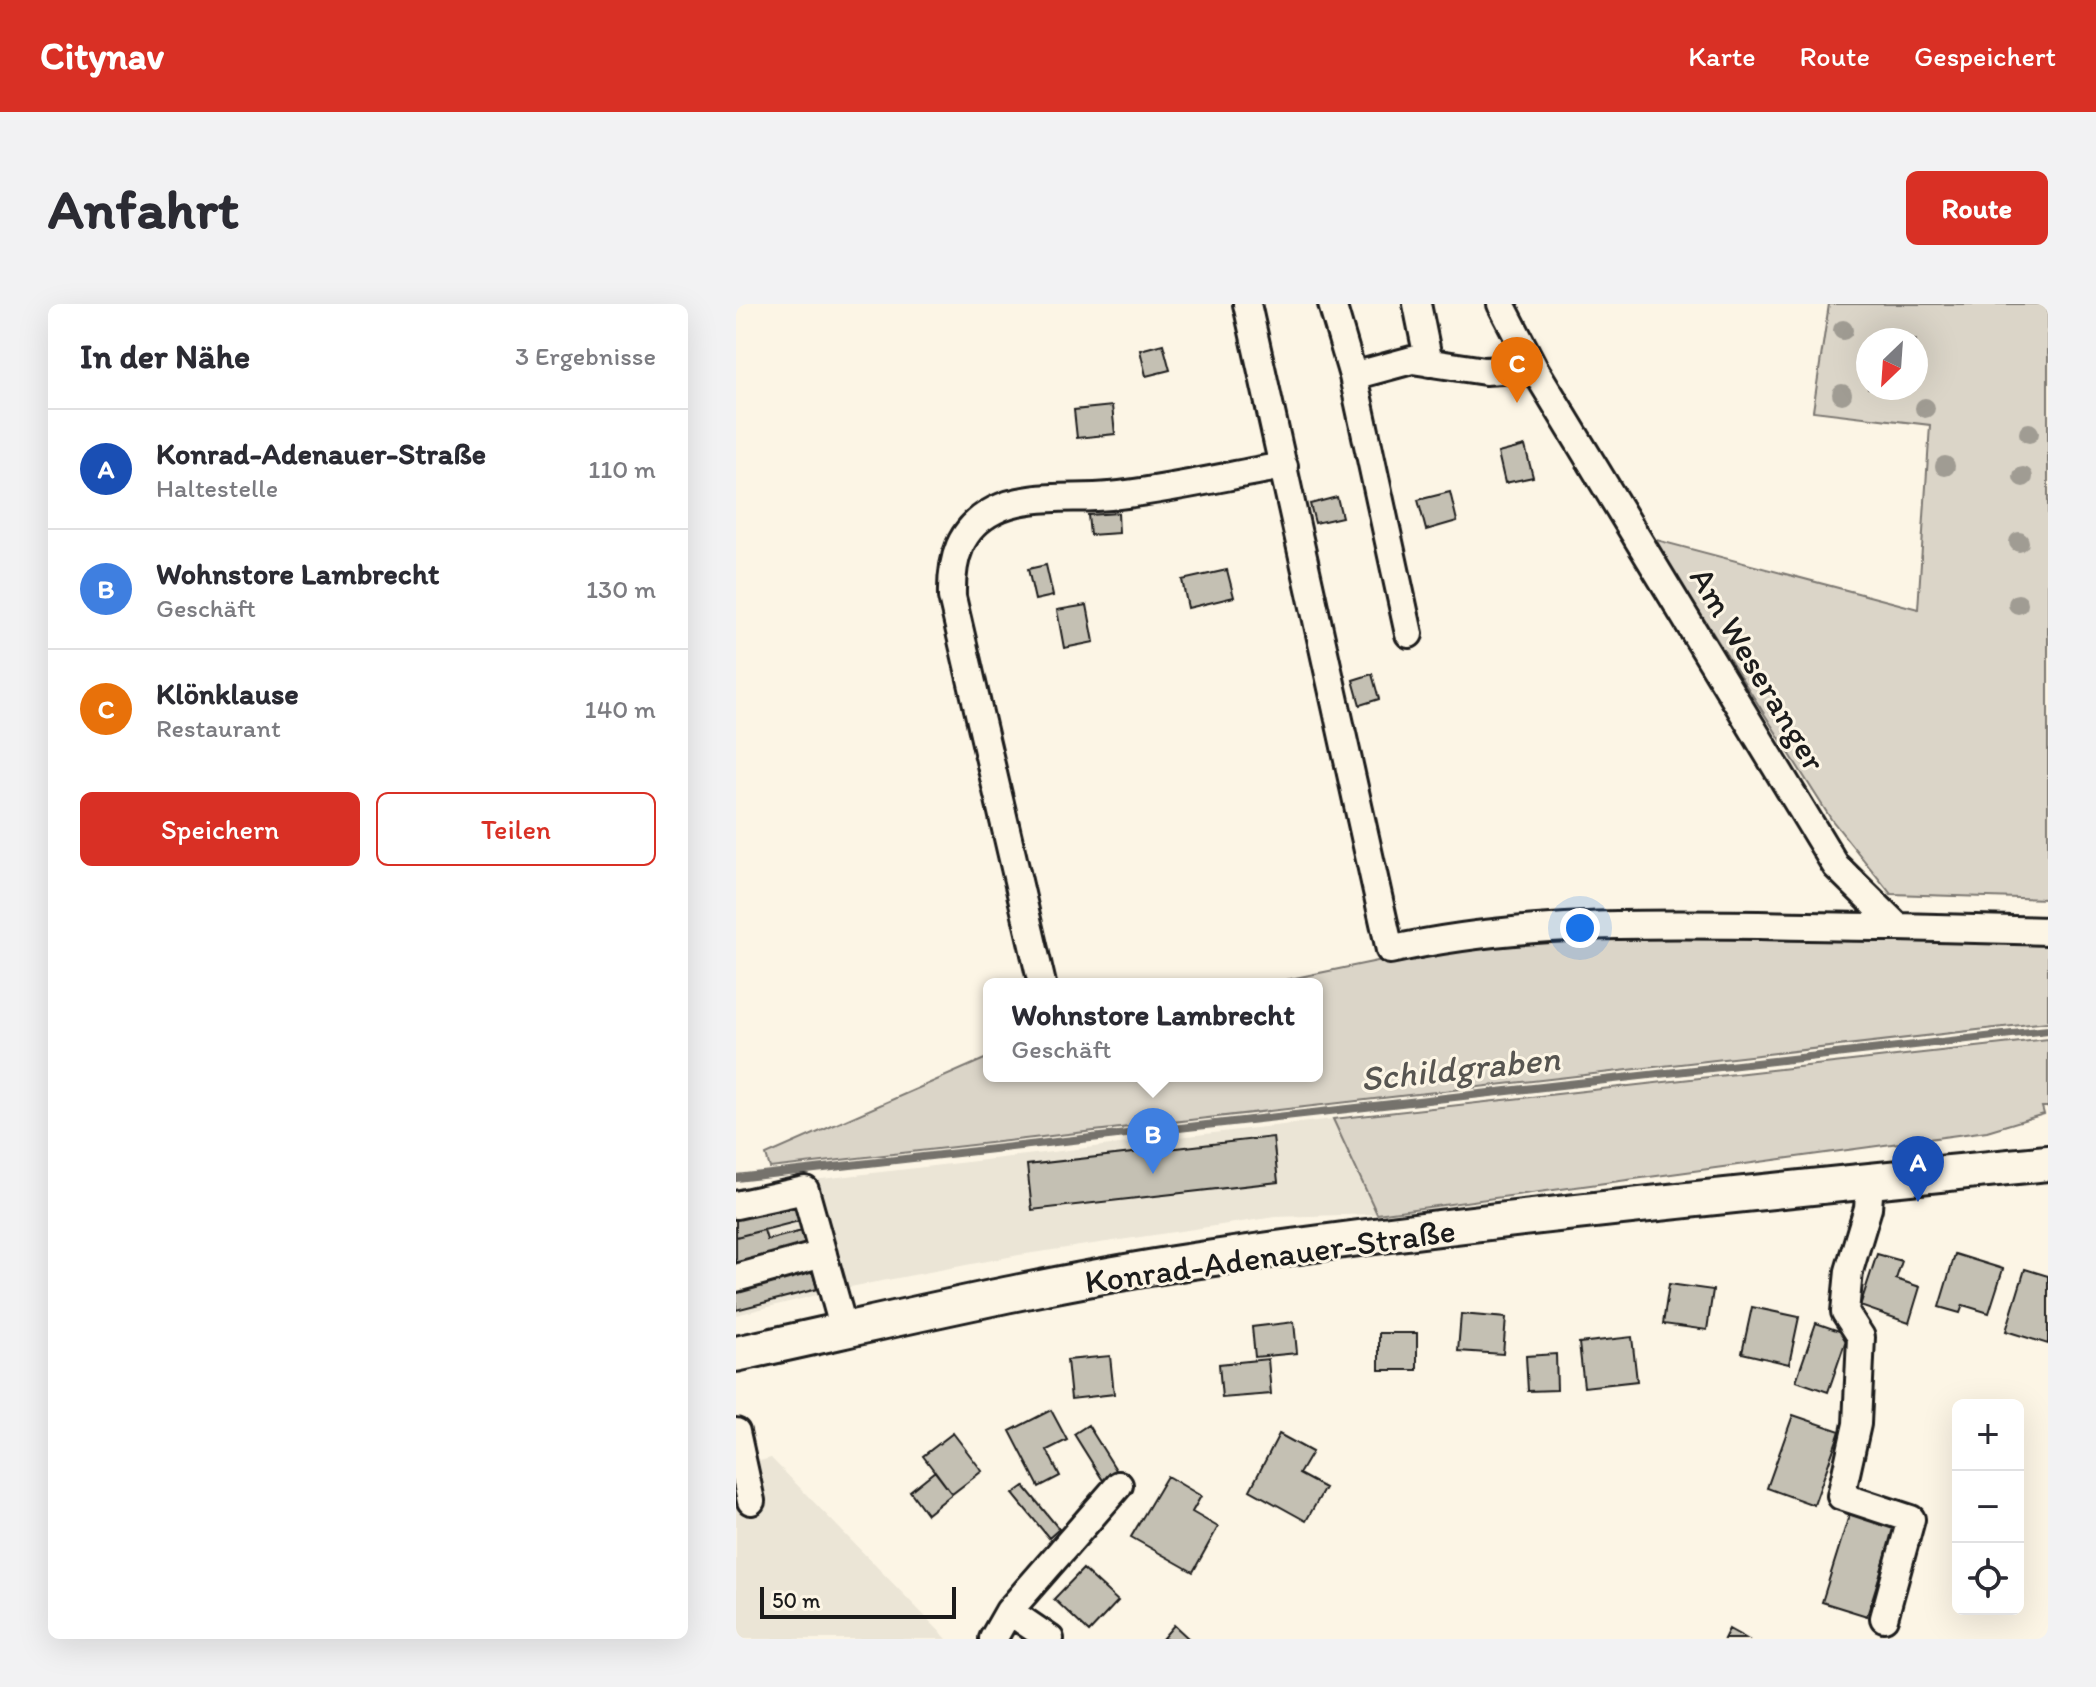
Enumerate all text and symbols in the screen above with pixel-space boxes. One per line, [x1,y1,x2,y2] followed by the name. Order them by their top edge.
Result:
[40,33,164,79] text: Citynav
[1688,39,1756,73] text: Karte
[1800,39,1870,73] text: Route
[1914,39,2056,73] text: Gespeichert
[1906,171,2048,245] button: Route
[48,175,239,242] text: Anfahrt
[1856,328,1928,400] north arrow
[80,336,250,377] text: In der Nähe
[1491,337,1543,403] pin: C
[515,340,656,372] text: 3 Ergebnisse
[156,435,486,472] text: Konrad-Adenauer-Straße
[98,453,114,485] text: A
[588,453,656,485] text: 110 m
[156,472,278,504] text: Haltestelle
[156,555,439,592] text: Wohnstore Lambrecht
[1681,560,1835,779] street label: Am Weseranger
[98,573,114,605] text: B
[586,573,656,605] text: 130 m
[156,592,256,624] text: Geschäft
[156,675,299,712] text: Klönklause
[98,693,114,725] text: C
[585,693,656,725] text: 140 m
[156,712,281,744] text: Restaurant
[80,792,360,866] button: Speichern
[376,792,656,866] button: Teilen
[1560,908,1600,948] your location
[983,978,1323,1082] popup
[1011,996,1295,1033] text: Wohnstore Lambrecht
[1011,1033,1112,1065] text: Geschäft
[1358,1036,1563,1100] water label: Schildgraben
[1127,1108,1179,1174] pin: B
[1892,1136,1944,1202] pin: A
[1082,1210,1458,1302] street label: Konrad-Adenauer-Straße
[1952,1399,2024,1615] map controls
[1952,1399,2024,1471] button: +
[1952,1471,2024,1543] button: −
[1952,1543,2024,1615] button: locate
[760,1583,956,1619] scale bar
[772,1587,821,1614] text: 50 m

